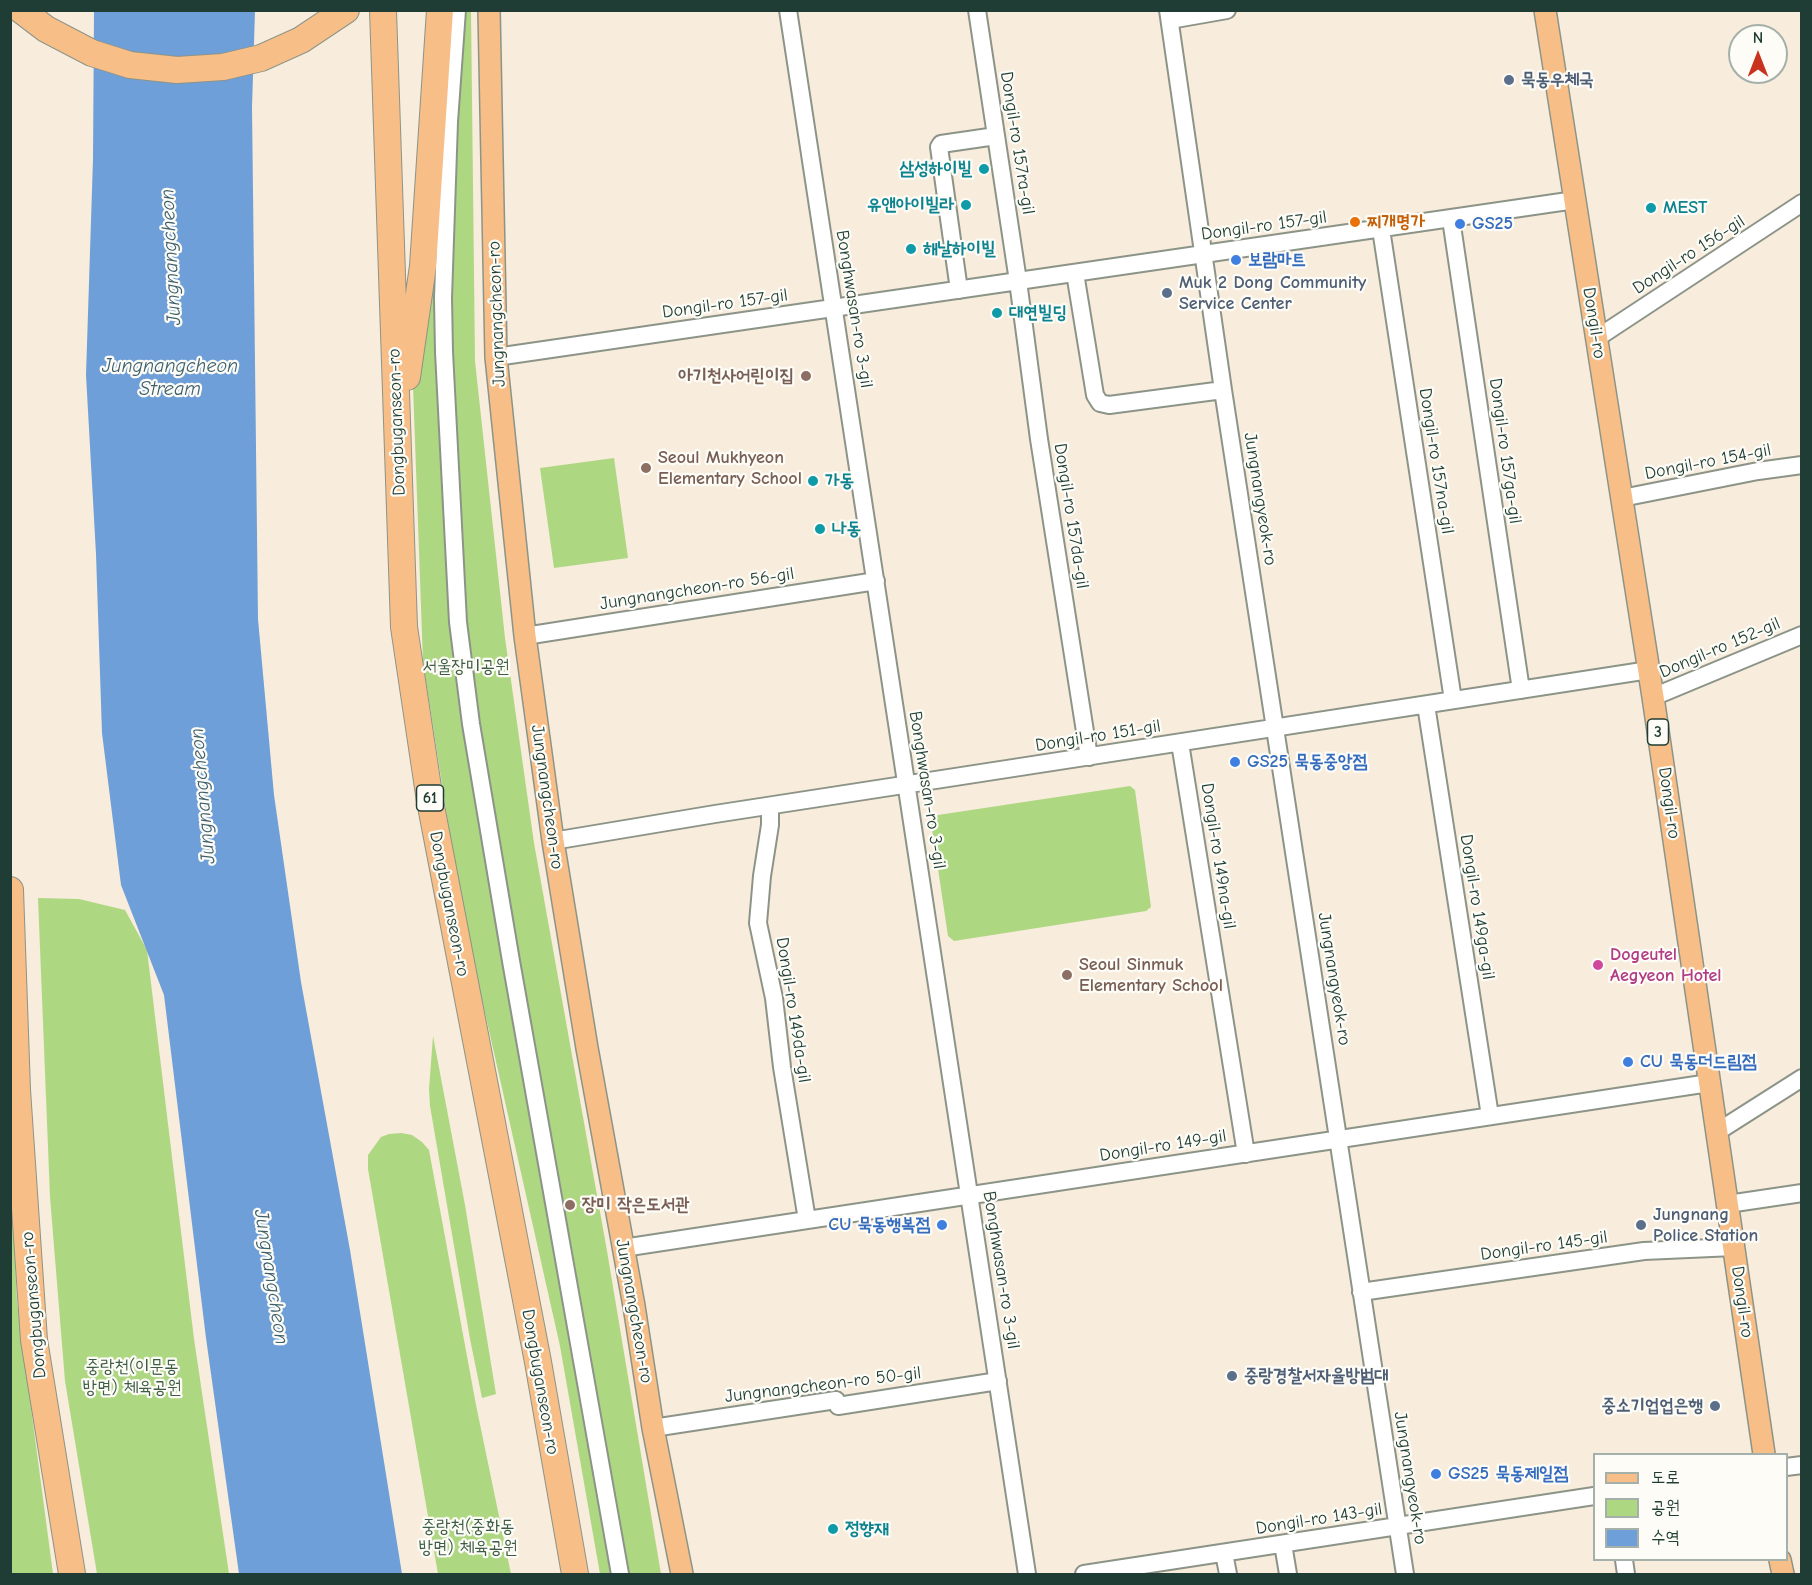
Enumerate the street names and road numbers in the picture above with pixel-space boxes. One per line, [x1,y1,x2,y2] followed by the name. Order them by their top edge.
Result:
[995,70,1039,216] street label: Dongil-ro 157ra-gil
[1200,206,1328,246] street label: Dongil-ro 157-gil
[1629,211,1749,299] street label: Dongil-ro 156-gil
[831,228,877,390] street label: Bonghwasan-ro 3-gil
[484,241,510,387] street label: Jungnangcheon-ro
[661,284,789,324] street label: Dongil-ro 157-gil
[1578,286,1610,360] street label: Dongil-ro
[384,348,410,496] street label: Dongbuganseon-ro
[1484,377,1526,525] street label: Dongil-ro 157ga-gil
[1414,387,1458,535] street label: Dongil-ro 157na-gil
[1239,431,1281,567] street label: Jungnangyeok-ro
[1643,439,1773,485] street label: Dongil-ro 154-gil
[1049,442,1093,590] street label: Dongil-ro 157da-gil
[598,563,796,615] street label: Jungnangcheon-ro 56-gil
[1656,613,1784,683] street label: Dongil-ro 152-gil
[904,709,950,871] street label: Bonghwasan-ro 3-gil
[1034,715,1162,757] street label: Dongil-ro 151-gil
[1648,719,1668,745] road number: 3
[526,723,568,871] street label: Jungnangcheon-ro
[1653,766,1685,840] street label: Dongil-ro
[1196,782,1240,930] street label: Dongil-ro 149na-gil
[416,785,444,811] road number: 61
[424,830,474,978] street label: Dongbuganseon-ro
[1455,833,1499,981] street label: Dongil-ro 149ga-gil
[1313,911,1355,1047] street label: Jungnangyeok-ro
[771,936,815,1084] street label: Dongil-ro 149da-gil
[1098,1125,1228,1167] street label: Dongil-ro 149-gil
[978,1189,1024,1351] street label: Bonghwasan-ro 3-gil
[1479,1226,1609,1266] street label: Dongil-ro 145-gil
[17,1231,51,1379] street label: Dongbuganseon-ro
[611,1237,657,1385] street label: Jungnangcheon-ro
[1726,1265,1758,1339] street label: Dongil-ro
[517,1308,563,1456] street label: Dongbuganseon-ro
[724,1362,922,1408] street label: Jungnangcheon-ro 50-gil
[1389,1410,1431,1546] street label: Jungnangyeok-ro
[1254,1498,1384,1540] street label: Dongil-ro 143-gil

